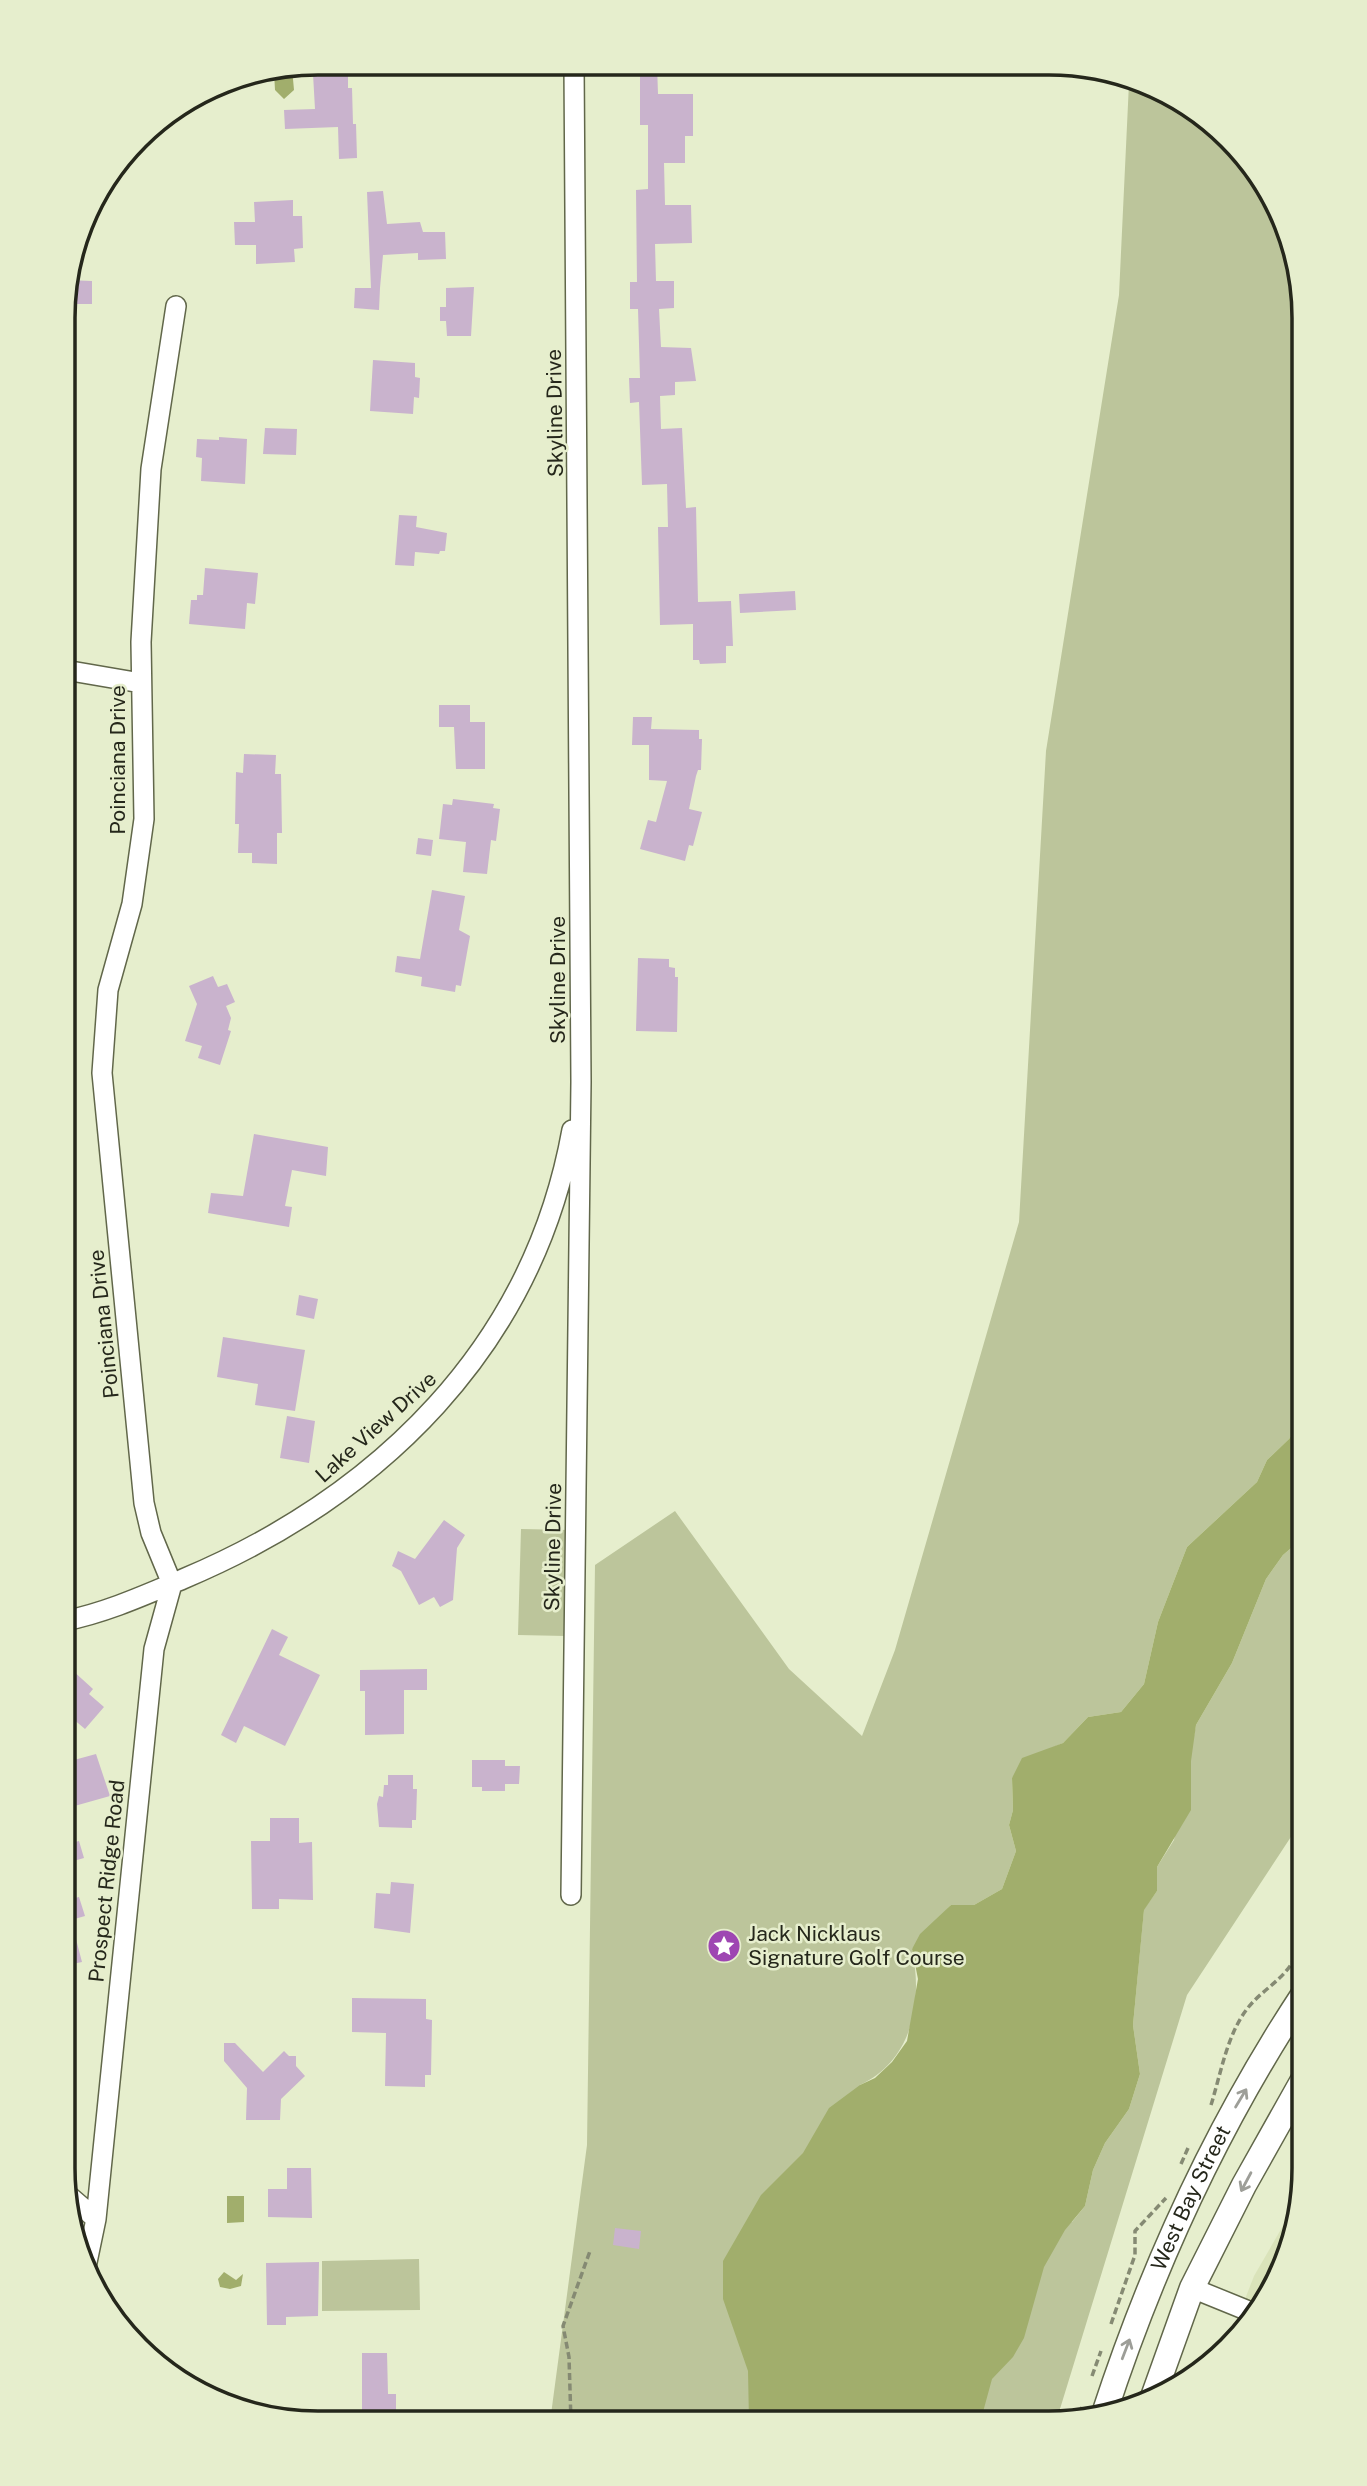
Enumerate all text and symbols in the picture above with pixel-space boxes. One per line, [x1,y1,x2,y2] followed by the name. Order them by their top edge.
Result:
[541,349,568,477] street label: Skyline Drive
[105,685,130,835] street label: Poinciana Drive
[545,916,570,1044] street label: Skyline Drive
[83,1248,124,1400] street label: Poinciana Drive
[310,1366,441,1487] street label: Lake View Drive
[539,1483,566,1611] street label: Skyline Drive
[83,1778,130,1983] street label: Prospect Ridge Road
[748,1921,965,1970] place label: Jack Nicklaus Signature Golf Course
[705,1927,743,1965] place icon: Jack Nicklaus Signature Golf Course
[1234,2089,1248,2109] one-way arrow
[1146,2121,1236,2274] street label: West Bay Street
[1238,2171,1252,2192] one-way arrow
[1120,2339,1133,2361] one-way arrow

